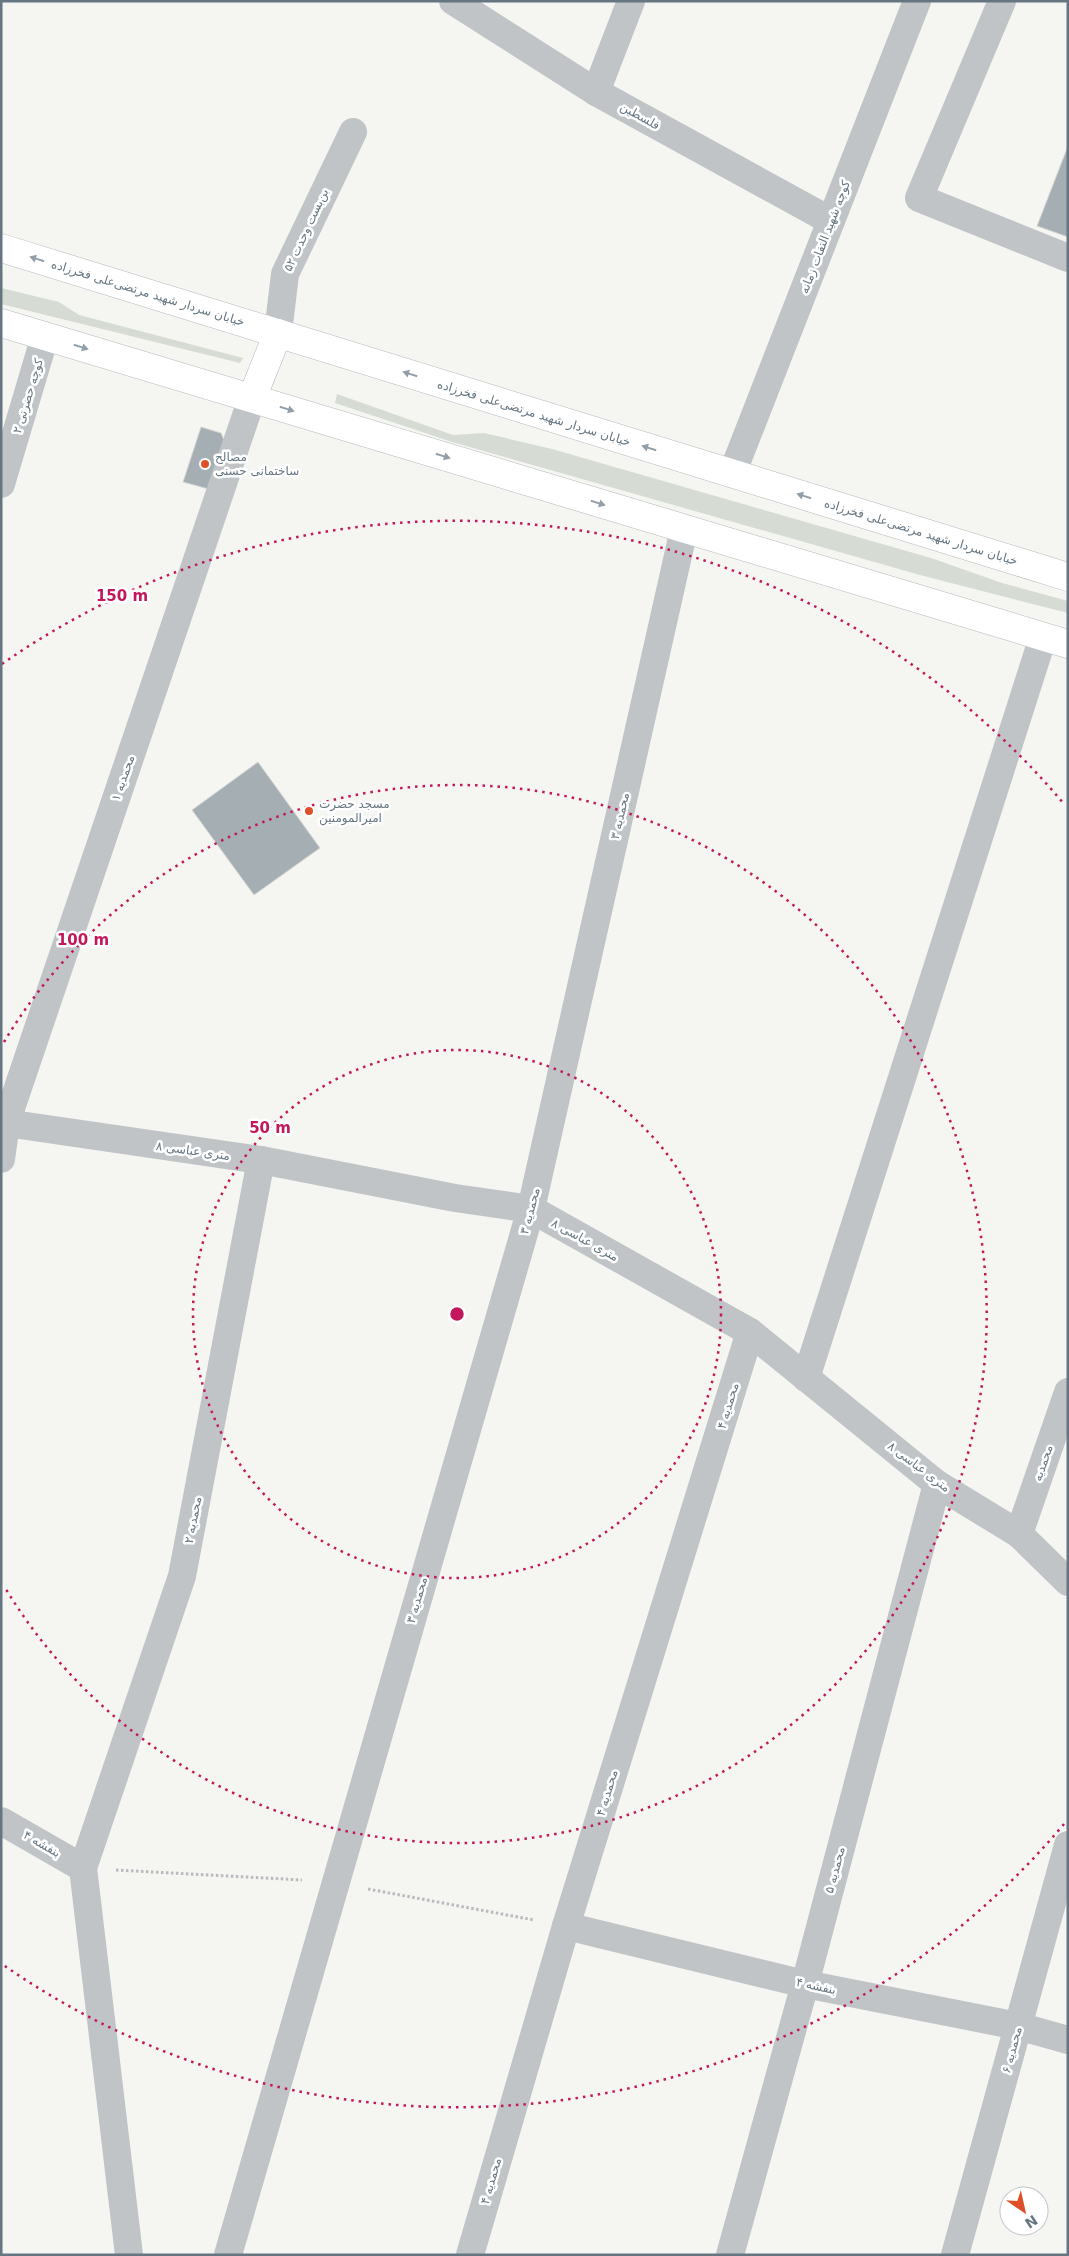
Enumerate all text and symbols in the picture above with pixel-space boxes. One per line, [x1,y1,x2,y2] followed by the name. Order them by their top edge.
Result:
[617,99,662,133] street label: فلسطین
[797,178,854,296] street label: کوچه شهید التفات زمانه
[281,186,332,274] street label: بن‌بست وحدت ۵۲
[29,254,44,262] one-way arrow
[49,257,246,330] street label: خیابان سردار شهید مرتضی‌علی فخرزاده
[74,343,89,351] one-way arrow
[10,357,47,435] street label: کوچه حضرتی ۲
[402,370,417,377] one-way arrow
[435,377,632,450] street label: خیابان سردار شهید مرتضی‌علی فخرزاده
[280,405,295,413] one-way arrow
[641,443,656,451] one-way arrow
[215,450,299,478] place label: مصالح ساختمانی حسنی
[435,452,450,460] one-way arrow
[199,458,211,470] marker: مصالح ساختمانی حسنی
[796,491,811,499] one-way arrow
[822,496,1019,569] street label: خیابان سردار شهید مرتضی‌علی فخرزاده
[591,499,606,507] one-way arrow
[96,587,148,605] text: 150 m
[109,753,137,803] street label: محمدیه ۱
[608,791,632,841] street label: محمدیه ۳
[319,797,390,826] place label: مسجد حضرت امیرالمومنین
[303,805,315,817] marker: مسجد حضرت امیرالمومنین
[57,931,109,949] text: 100 m
[249,1119,291,1137] text: 50 m
[155,1139,231,1164] street label: ۸ متری عباسی
[517,1186,543,1236] street label: محمدیه ۳
[548,1216,621,1265] street label: ۸ متری عباسی
[448,1305,466,1323] centre of rings
[714,1381,742,1431] street label: محمدیه ۴
[884,1439,953,1496] street label: ۸ متری عباسی
[1030,1443,1056,1483] street label: محمدیه
[182,1495,204,1545] street label: محمدیه ۲
[404,1575,430,1625] street label: محمدیه ۳
[593,1768,621,1818] street label: محمدیه ۴
[21,1828,63,1860] street label: بنفشه ۴
[822,1845,848,1895] street label: محمدیه ۵
[795,1975,837,1997] street label: بنفشه ۴
[999,2025,1025,2075] street label: محمدیه ۶
[478,2156,504,2206] street label: محمدیه ۴
[999,2186,1049,2236] north arrow
[1022,2212,1041,2232] text: N

